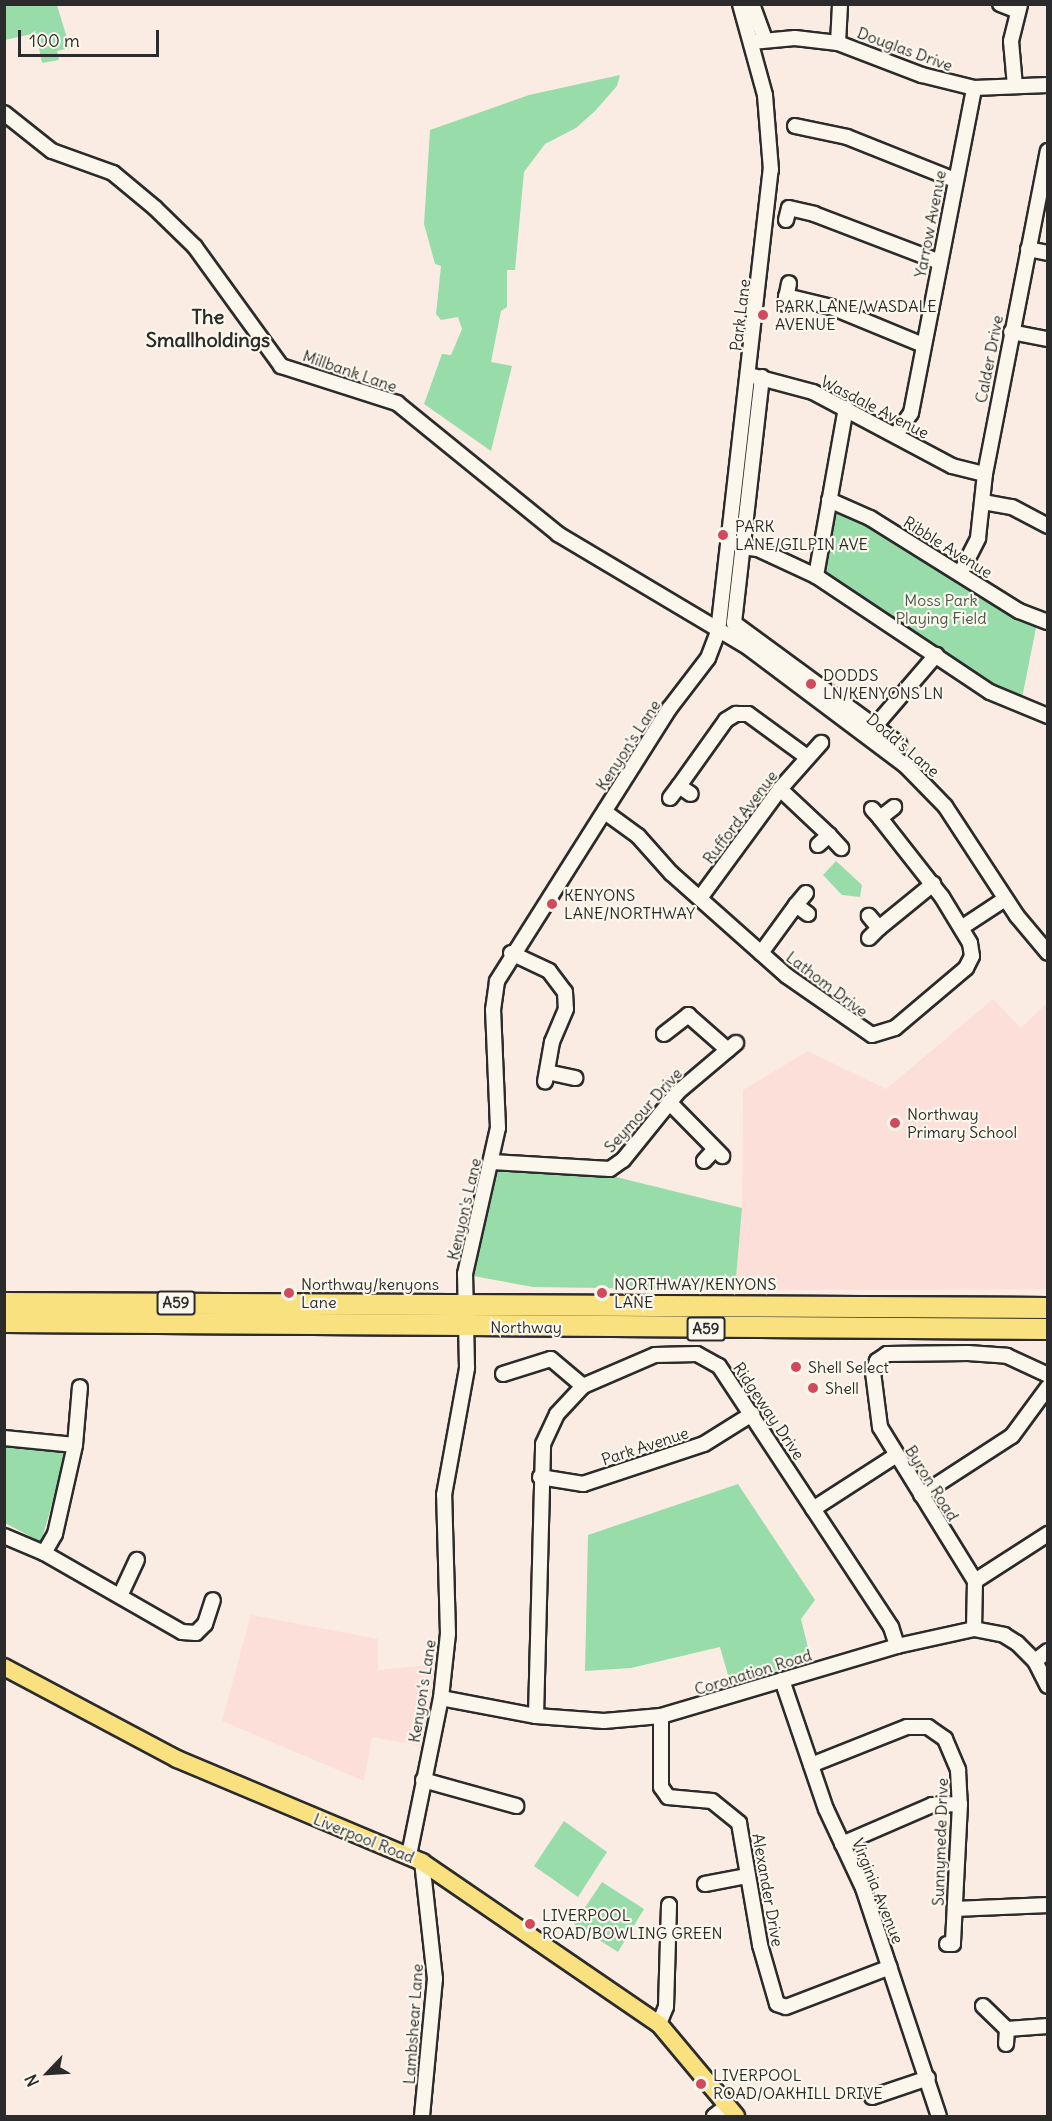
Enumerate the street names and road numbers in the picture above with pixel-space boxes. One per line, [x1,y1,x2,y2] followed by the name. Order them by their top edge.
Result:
[855,23,955,75] street label: Douglas Drive
[910,169,950,279] street label: Yarrow Avenue
[726,278,754,352] street label: Park Lane
[971,313,1007,405] street label: Calder Drive
[300,346,400,396] street label: Millbank Lane
[818,372,932,442] street label: Wasdale Avenue
[900,512,996,582] street label: Ribble Avenue
[592,696,664,794] street label: Kenyon's Lane
[863,709,943,781] street label: Dodd's Lane
[699,767,781,867] street label: Rufford Avenue
[782,947,872,1021] street label: Lathom Drive
[600,1064,686,1156] street label: Seymour Drive
[443,1156,485,1262] street label: Kenyon's Lane
[156,1291,195,1315] road number: A59
[490,1317,562,1337] street label: Northway
[686,1317,726,1341] road number: A59
[729,1359,809,1463] street label: Ridgeway Drive
[599,1423,691,1469] street label: Park Avenue
[901,1442,963,1524] street label: Byron Road
[404,1638,440,1744] street label: Kenyon's Lane
[692,1645,814,1699] street label: Coronation Road
[928,1778,952,1906] street label: Sunnymede Drive
[311,1809,417,1867] street label: Liverpool Road
[749,1832,787,1948] street label: Alexander Drive
[848,1836,908,1946] street label: Virginia Avenue
[399,1963,427,2085] street label: Lambshear Lane

